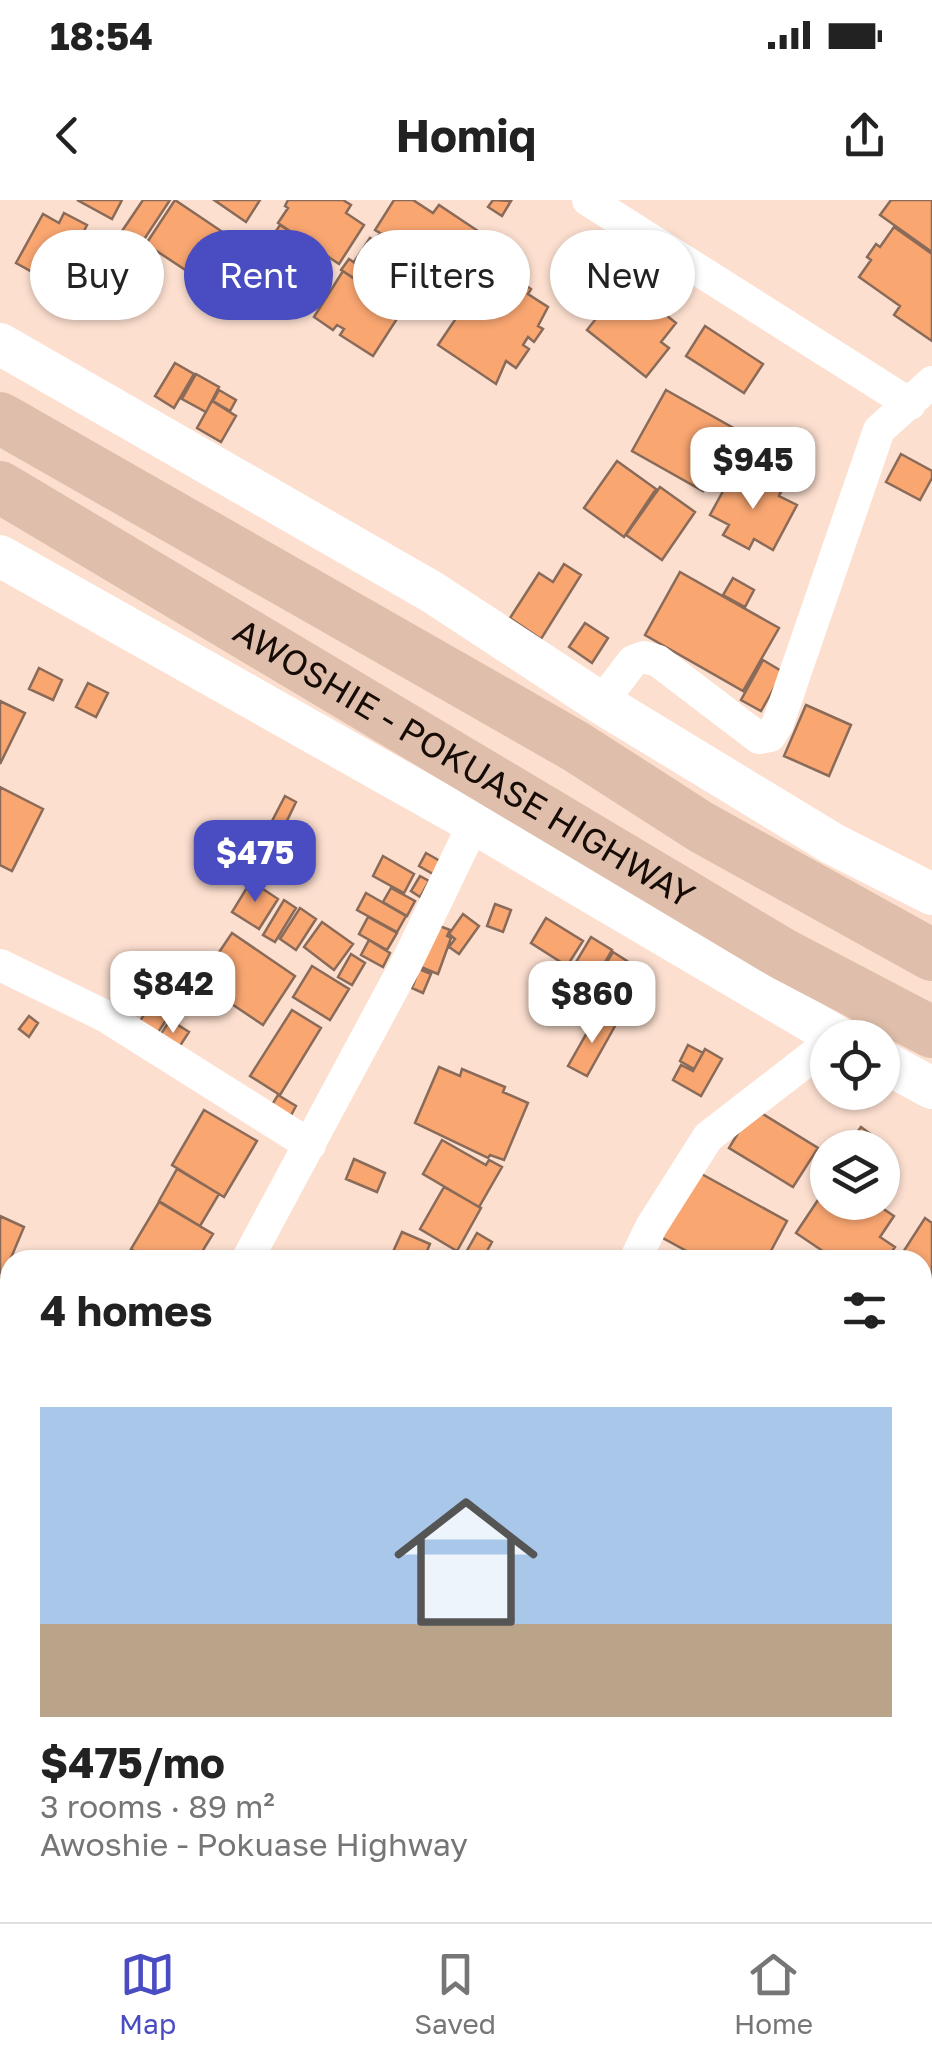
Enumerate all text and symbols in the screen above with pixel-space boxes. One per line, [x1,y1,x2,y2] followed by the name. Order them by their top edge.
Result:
[50,13,153,58] text: 18:54
[40,108,95,163] icon: back
[396,108,536,162] text: Homiq
[837,108,892,163] icon: share
[30,230,164,320] chip: Buy
[184,230,333,320] chip: Rent
[353,230,530,320] chip: Filters
[550,230,695,320] chip: New
[694,427,812,512] pin: $945
[712,440,794,478] text: $945
[227,609,703,916] street label: AWOSHIE - POKUASE HIGHWAY
[196,820,314,905] pin: $475
[216,833,294,871] text: $475
[114,951,232,1036] pin: $842
[533,961,651,1046] pin: $860
[132,964,214,1002] text: $842
[550,974,634,1012] text: $860
[810,1020,900,1220] map controls
[810,1020,900,1110] button: locate
[810,1130,900,1220] button: layers
[837,1283,892,1338] icon: filters
[40,1285,212,1335] text: 4 homes
[376,1472,556,1652] icon: home
[40,1737,225,1787] text: $475/mo
[40,1787,275,1825] text: 3 rooms · 89 m²
[40,1825,468,1863] text: Awoshie - Pokuase Highway
[119,1947,176,2040] tab: Map
[414,1947,496,2040] tab: Saved
[734,1947,813,2040] tab: Home

